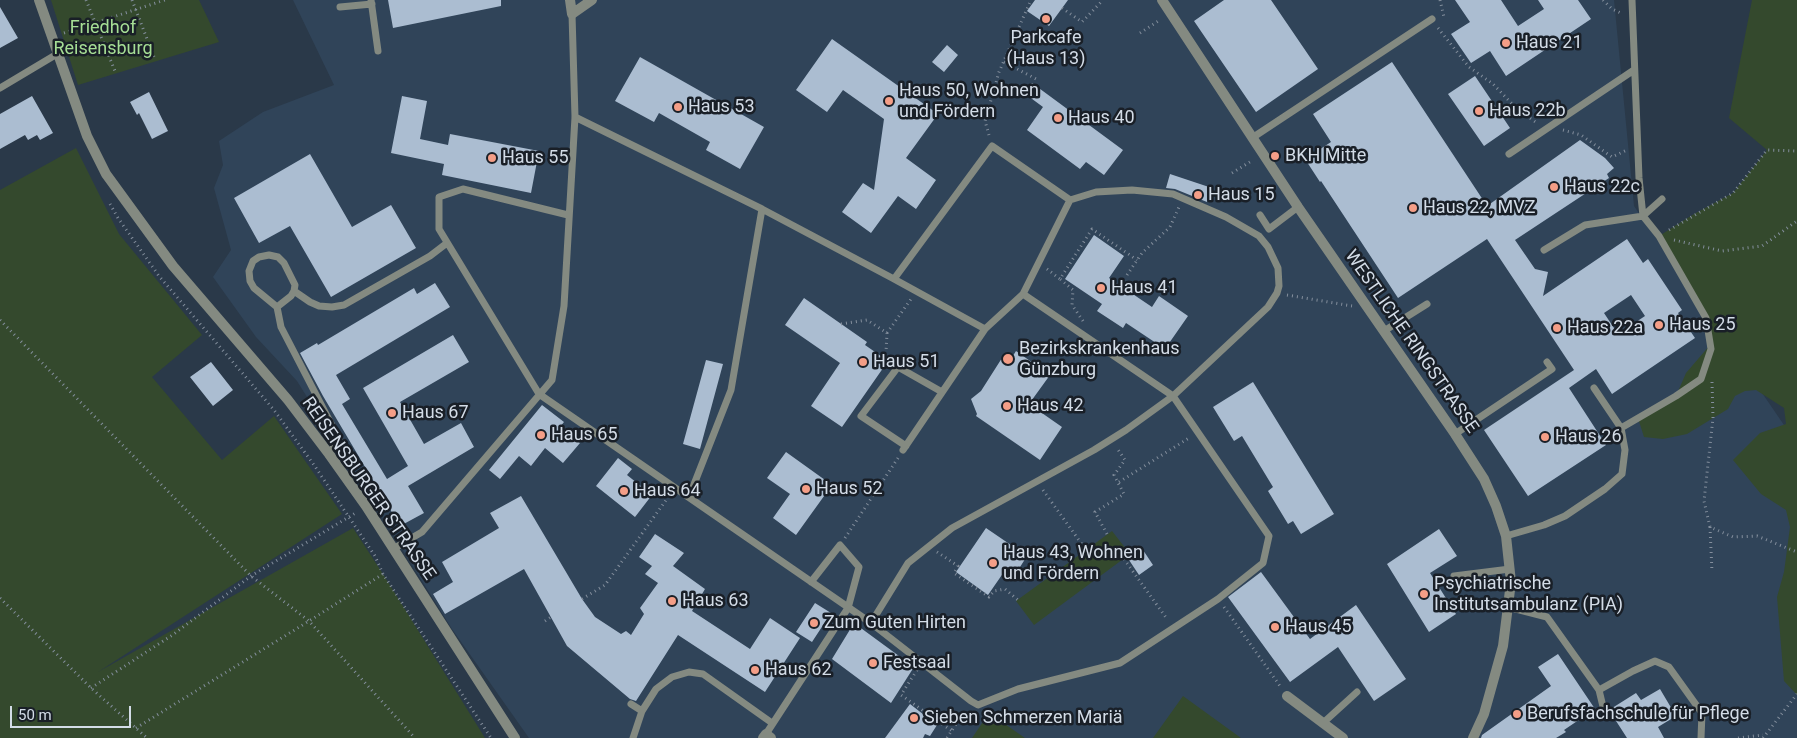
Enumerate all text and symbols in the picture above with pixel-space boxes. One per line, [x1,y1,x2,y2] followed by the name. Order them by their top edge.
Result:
[1040,13,1052,25] marker: Parkcafe (Haus 13)
[53,17,153,59] park label: Friedhof Reisensburg
[1007,27,1085,70] place label: Parkcafe (Haus 13)
[1516,32,1583,54] place label: Haus 21
[1500,37,1512,49] marker: Haus 21
[899,80,1039,122] place label: Haus 50, Wohnen und Fördern
[883,95,895,107] marker: Haus 50, Wohnen und Fördern
[688,96,755,118] place label: Haus 53
[1489,100,1566,122] place label: Haus 22b
[672,101,684,113] marker: Haus 53
[1473,105,1485,117] marker: Haus 22b
[1068,107,1135,129] place label: Haus 40
[1052,112,1064,124] marker: Haus 40
[1285,145,1366,167] place label: BKH Mitte
[502,147,569,169] place label: Haus 55
[1269,150,1281,162] marker: BKH Mitte
[486,152,498,164] marker: Haus 55
[1564,176,1640,198] place label: Haus 22c
[1548,181,1560,193] marker: Haus 22c
[1208,184,1275,206] place label: Haus 15
[1192,189,1204,201] marker: Haus 15
[1423,197,1536,219] place label: Haus 22, MVZ
[1407,202,1419,214] marker: Haus 22, MVZ
[1340,246,1482,438] street label: WESTLICHE RINGSTRASSE
[1111,277,1178,299] place label: Haus 41
[1095,282,1107,294] marker: Haus 41
[1669,314,1736,336] place label: Haus 25
[1567,317,1643,339] place label: Haus 22a
[1653,319,1665,331] marker: Haus 25
[1551,322,1563,334] marker: Haus 22a
[1019,338,1180,380] place label: Bezirkskrankenhaus Günzburg
[873,351,940,373] place label: Haus 51
[1001,352,1015,366] marker: Bezirkskrankenhaus Günzburg
[857,356,869,368] marker: Haus 51
[296,393,440,585] street label: REISENSBURGER STRASSE
[1017,395,1084,417] place label: Haus 42
[1001,400,1013,412] marker: Haus 42
[402,402,469,424] place label: Haus 67
[386,407,398,419] marker: Haus 67
[551,424,618,446] place label: Haus 65
[1555,426,1622,448] place label: Haus 26
[535,429,547,441] marker: Haus 65
[1539,431,1551,443] marker: Haus 26
[816,478,883,500] place label: Haus 52
[634,480,701,502] place label: Haus 64
[800,483,812,495] marker: Haus 52
[618,485,630,497] marker: Haus 64
[1003,542,1143,584] place label: Haus 43, Wohnen und Fördern
[987,557,999,569] marker: Haus 43, Wohnen und Fördern
[1434,573,1623,616] place label: Psychiatrische Institutsambulanz (PIA)
[1418,588,1430,600] marker: Psychiatrische Institutsambulanz (PIA)
[682,590,749,612] place label: Haus 63
[666,595,678,607] marker: Haus 63
[824,612,966,634] place label: Zum Guten Hirten
[1285,616,1352,638] place label: Haus 45
[808,617,820,629] marker: Zum Guten Hirten
[1269,621,1281,633] marker: Haus 45
[883,652,951,674] place label: Festsaal
[867,657,879,669] marker: Festsaal
[765,659,832,681] place label: Haus 62
[749,664,761,676] marker: Haus 62
[12,696,134,728] scale bar
[1527,703,1749,725] place label: Berufsfachschule für Pflege
[18,706,52,724] text: 50 m
[924,707,1123,729] place label: Sieben Schmerzen Mariä
[1511,708,1523,720] marker: Berufsfachschule für Pflege
[908,712,920,724] marker: Sieben Schmerzen Mariä

